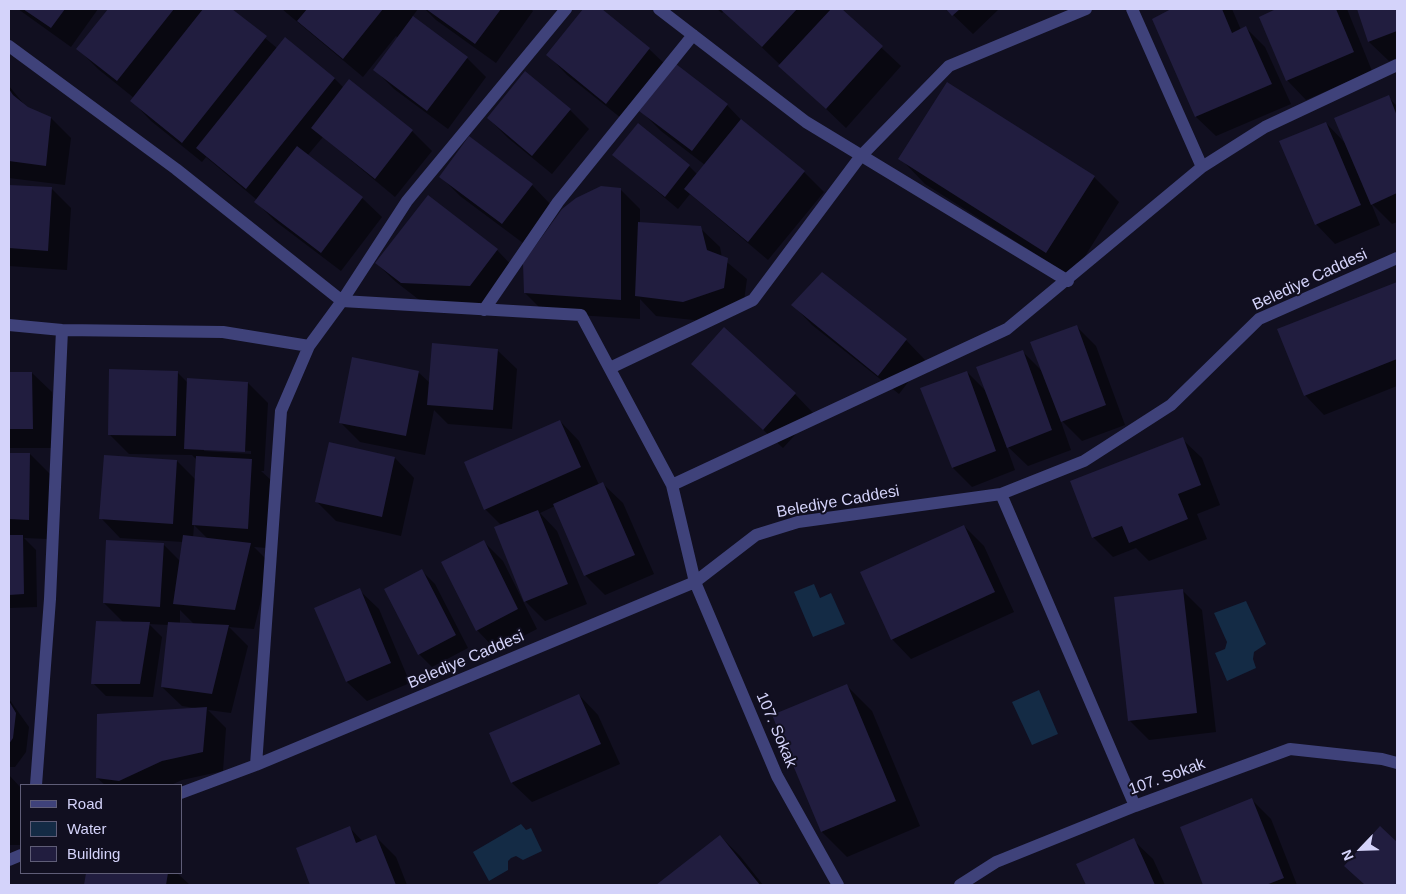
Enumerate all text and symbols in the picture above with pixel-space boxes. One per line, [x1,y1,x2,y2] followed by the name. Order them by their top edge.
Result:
[1250,245,1370,315] street label: Belediye Caddesi
[775,482,901,522] street label: Belediye Caddesi
[405,627,527,693] street label: Belediye Caddesi
[752,689,800,771] street label: 107. Sokak
[1126,754,1208,800] street label: 107. Sokak
[20,784,182,874] legend
[67,795,103,812] text: Road
[67,820,106,837] text: Water
[1336,824,1386,874] north arrow
[67,845,120,862] text: Building
[1338,847,1357,863] text: N

